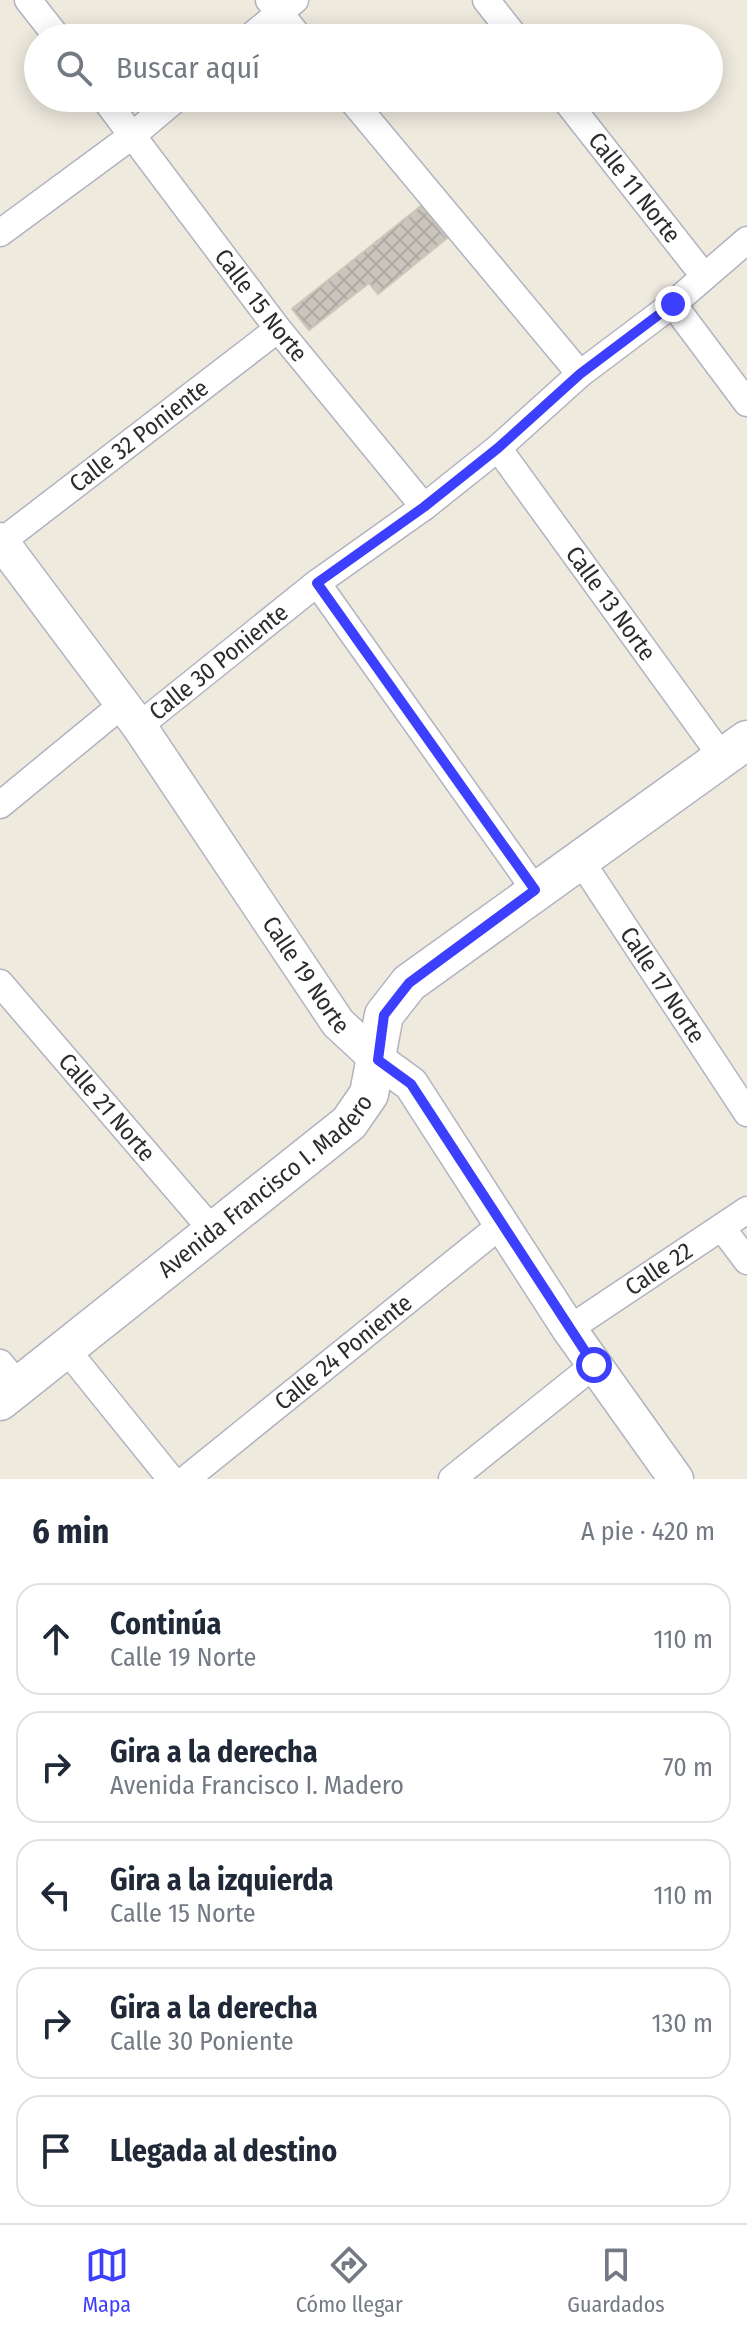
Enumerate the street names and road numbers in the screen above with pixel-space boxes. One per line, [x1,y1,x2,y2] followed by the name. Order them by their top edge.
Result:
[583,127,686,248] street label: Calle 11 Norte
[209,244,313,367] street label: Calle 15 Norte
[64,374,214,498] street label: Calle 32 Poniente
[560,541,661,666] street label: Calle 13 Norte
[144,598,293,726] street label: Calle 30 Poniente
[257,911,355,1040] street label: Calle 19 Norte
[614,922,711,1048] street label: Calle 17 Norte
[53,1048,161,1167] street label: Calle 21 Norte
[153,1089,378,1283] street label: Avenida Francisco I. Madero
[620,1237,698,1301] street label: Calle 22
[269,1289,417,1416] street label: Calle 24 Poniente

